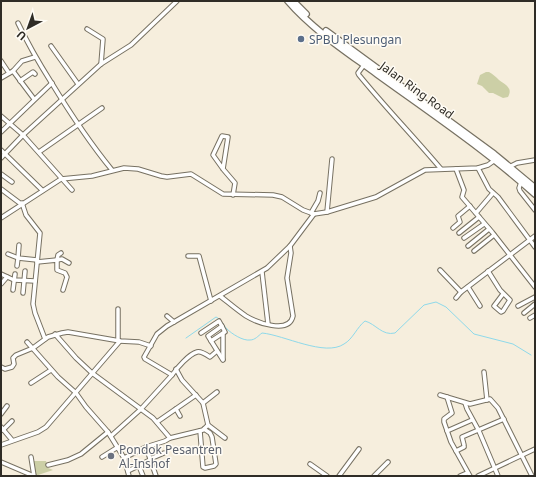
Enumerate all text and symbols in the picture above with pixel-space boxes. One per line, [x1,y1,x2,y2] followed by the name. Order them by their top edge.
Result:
[8,8,48,48] north arrow
[13,28,29,44] text: U
[309,31,402,48] place label: SPBU Plesungan
[296,34,306,44] marker: SPBU Plesungan
[376,57,457,123] street label: Jalan Ring Road
[119,441,222,472] place label: Pondok Pesantren Al-Inshof
[106,451,116,461] marker: Pondok Pesantren Al-Inshof

